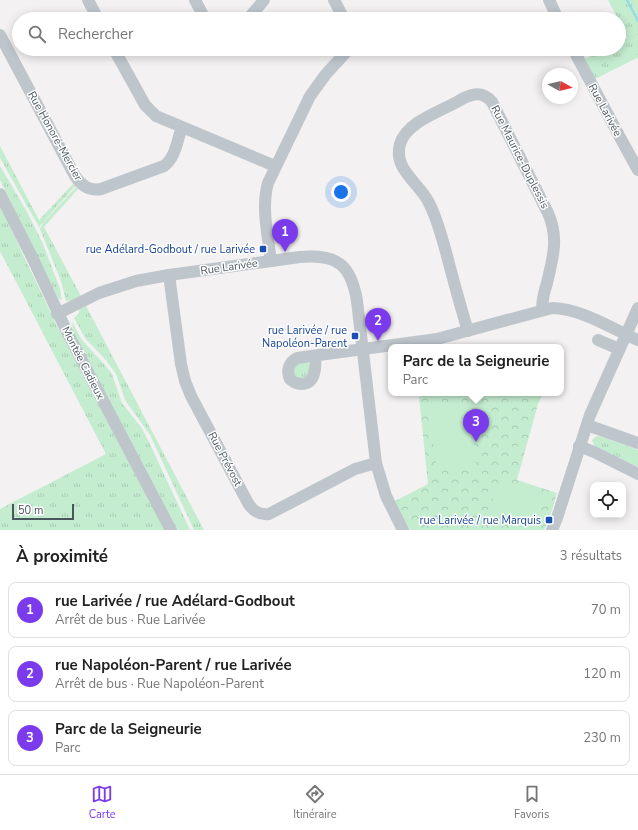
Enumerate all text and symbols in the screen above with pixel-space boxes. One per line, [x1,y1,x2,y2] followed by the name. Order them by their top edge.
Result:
[12,12,626,56] search box
[26,23,48,45] icon: search
[58,24,133,44] text: Rechercher
[542,68,578,104] north arrow
[585,81,625,139] street label: Rue Larivée
[24,89,86,183] street label: Rue Honoré-Mercier
[487,103,553,211] street label: Rue Maurice-Duplessis
[331,182,351,202] your location
[272,219,298,252] pin: 1
[86,242,255,257] place label: rue Adélard-Godbout / rue Larivée
[258,244,268,254] marker: rue Adélard-Godbout / rue Larivée
[199,256,259,278] street label: Rue Larivée
[365,308,391,341] pin: 2
[262,323,347,351] place label: rue Larivée / rue Napoléon-Parent
[58,324,108,402] street label: Montée Cadieux
[350,331,360,341] marker: rue Larivée / rue Napoléon-Parent
[388,344,564,396] popup
[403,351,549,371] text: Parc de la Seigneurie
[403,371,428,389] text: Parc
[463,409,489,442] pin: 3
[204,429,246,489] street label: Rue Prévost
[590,482,626,518] map controls
[590,482,626,518] button: locate
[12,502,74,521] scale bar
[18,503,43,518] text: 50 m
[420,513,541,528] place label: rue Larivée / rue Marquis
[544,515,554,525] marker: rue Larivée / rue Marquis
[16,545,108,568] text: À proximité
[560,547,622,565] text: 3 résultats
[55,591,295,611] text: rue Larivée / rue Adélard-Godbout
[26,601,34,619] text: 1
[591,601,621,619] text: 70 m
[55,611,205,629] text: Arrêt de bus · Rue Larivée
[55,655,292,675] text: rue Napoléon-Parent / rue Larivée
[26,665,34,683] text: 2
[583,665,621,683] text: 120 m
[55,675,264,693] text: Arrêt de bus · Rue Napoléon-Parent
[55,719,202,739] text: Parc de la Seigneurie
[26,729,34,747] text: 3
[583,729,621,747] text: 230 m
[55,739,80,757] text: Parc
[89,783,116,822] tab: Carte
[293,783,337,822] tab: Itinéraire
[514,783,549,822] tab: Favoris

